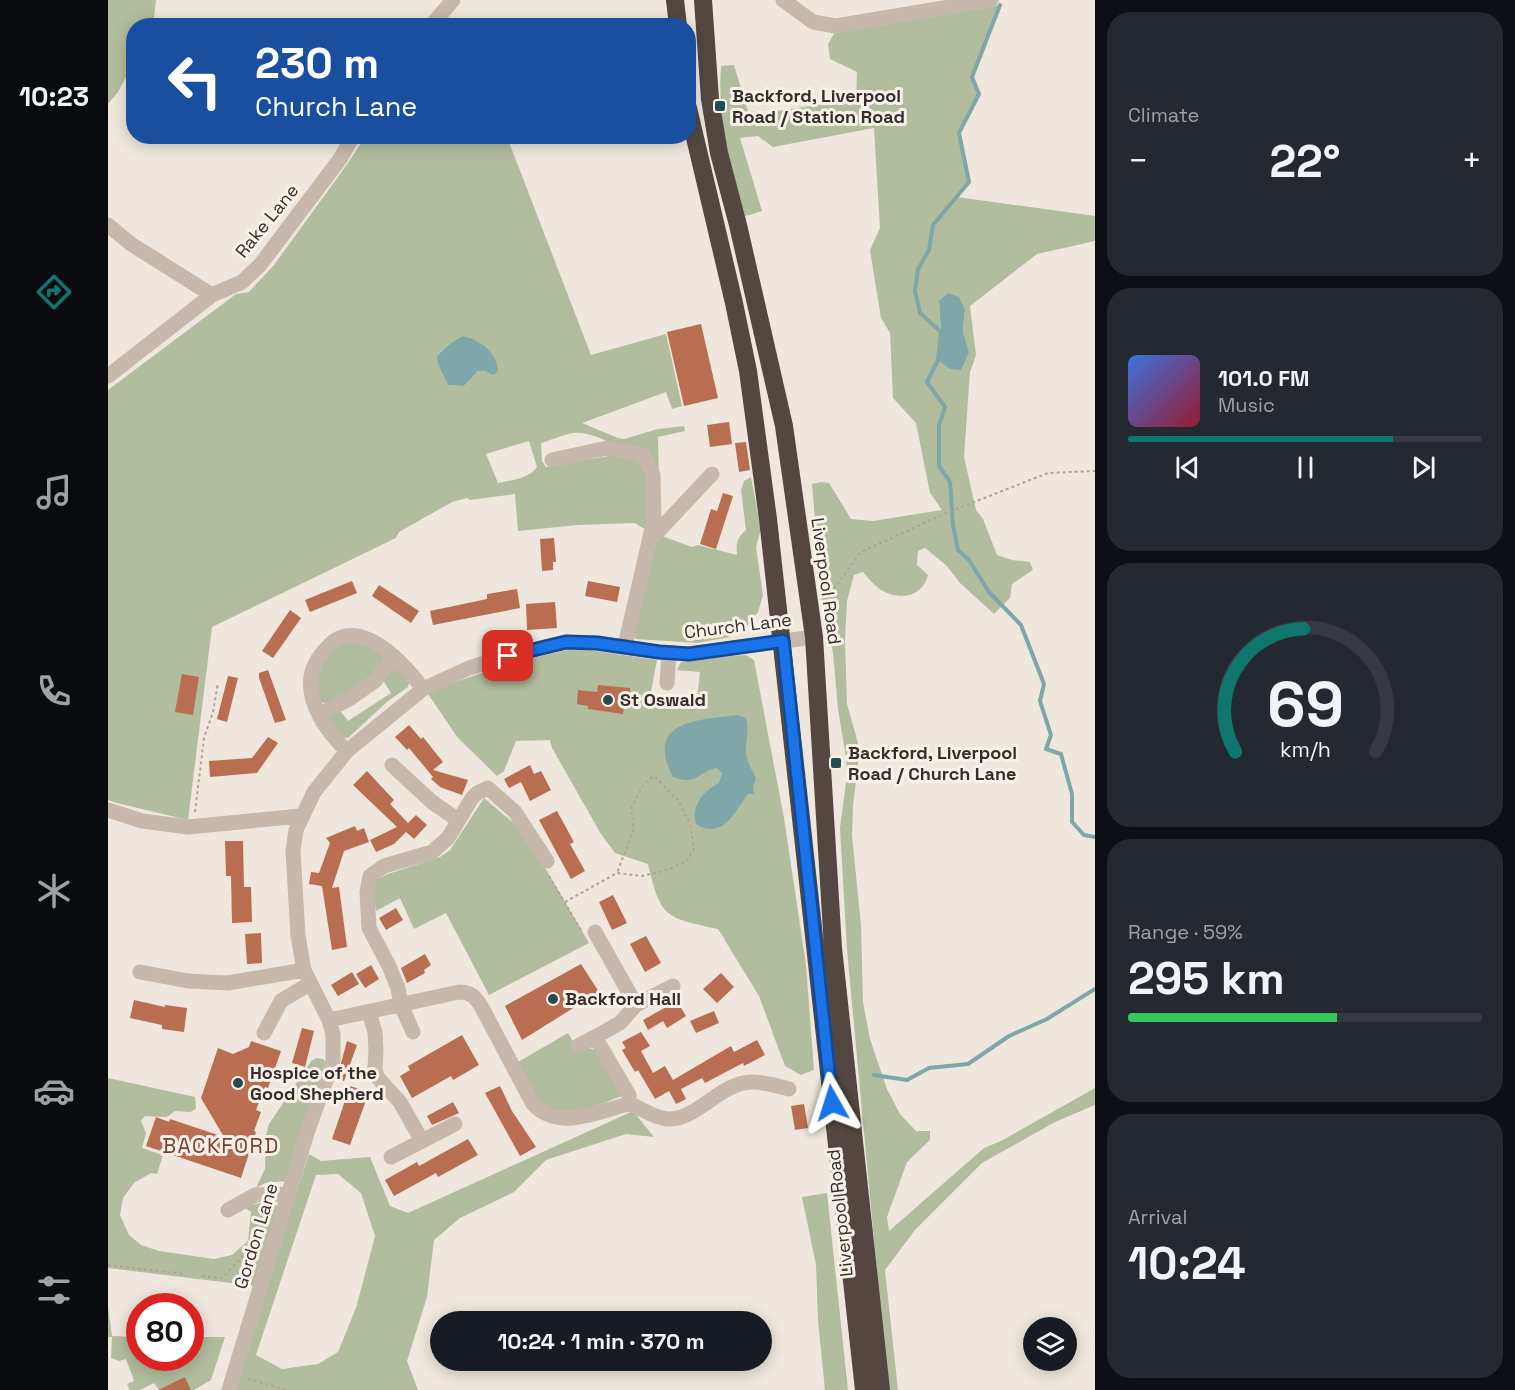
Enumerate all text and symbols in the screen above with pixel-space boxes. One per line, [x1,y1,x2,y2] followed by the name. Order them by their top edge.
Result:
[255,37,379,90] text: 230 m
[156,42,234,120] icon: left
[19,79,89,114] text: 10:23
[732,84,905,128] place label: Backford, Liverpool Road / Station Road
[255,89,417,124] text: Church Lane
[713,99,727,113] marker: Backford, Liverpool Road / Station Road
[1128,102,1199,128] text: Climate
[1269,133,1341,190] text: 22°
[1128,140,1148,182] text: −
[1462,140,1482,182] text: +
[230,179,303,262] street label: Rake Lane
[33,271,75,313] icon: directions
[1218,364,1309,392] text: 101.0 FM
[1218,392,1275,418] text: Music
[1171,451,1204,484] icon: previous
[1289,451,1322,484] icon: pause
[1407,451,1440,484] icon: next
[33,471,75,513] icon: music
[806,516,847,646] street label: Liverpool Road
[683,607,793,644] street label: Church Lane
[482,630,533,681] pin
[491,639,524,672] icon: arrive
[1266,665,1344,744] text: 69
[33,670,75,712] icon: phone
[620,688,706,711] place label: St Oswald
[601,693,615,707] marker: St Oswald
[1279,736,1331,763] text: km/h
[848,741,1017,785] place label: Backford, Liverpool Road / Church Lane
[829,756,843,770] marker: Backford, Liverpool Road / Church Lane
[33,870,75,912] icon: climate
[1128,919,1243,945] text: Range · 59%
[1128,950,1285,1007] text: 295 km
[565,987,681,1010] place label: Backford Hall
[546,992,560,1006] marker: Backford Hall
[250,1061,384,1105] place label: Hospice of the Good Shepherd
[33,1070,75,1112] icon: car
[800,1071,864,1135] position arrow
[231,1076,245,1090] marker: Hospice of the Good Shepherd
[162,1132,280,1159] district label: BACKFORD
[821,1148,858,1278] street label: Liverpool Road
[228,1180,283,1292] street label: Gordon Lane
[1128,1204,1187,1230] text: Arrival
[1128,1235,1246,1292] text: 10:24
[33,1269,75,1311] icon: filters
[126,1293,204,1371] speed limit sign: 80
[1023,1317,1077,1371] map controls
[1023,1317,1077,1371] button: layers
[497,1327,705,1355] text: 10:24 · 1 min · 370 m

